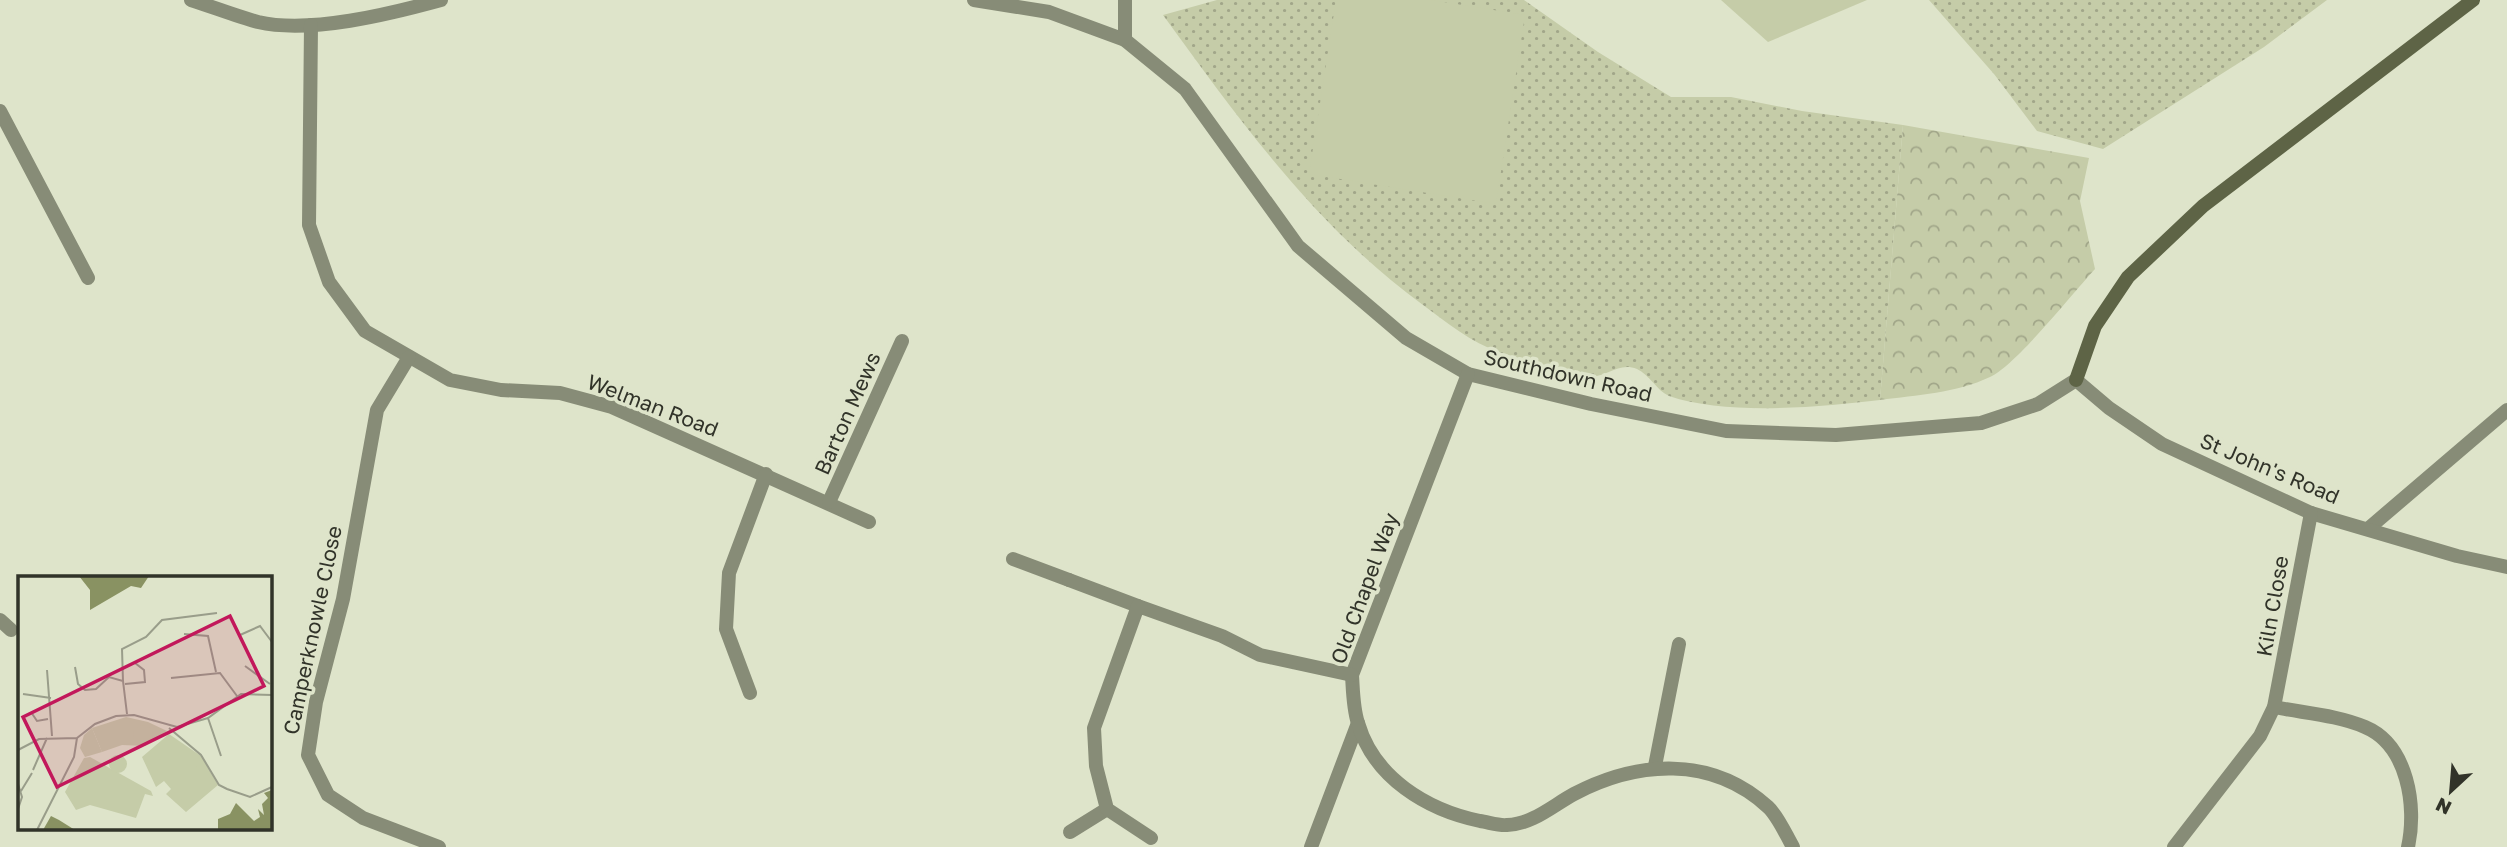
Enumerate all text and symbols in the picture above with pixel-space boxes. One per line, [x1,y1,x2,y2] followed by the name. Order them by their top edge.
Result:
[1481,343,1655,407] street label: Southdown Road
[808,347,886,479] street label: Barton Mews
[584,368,722,442] street label: Welman Road
[2196,427,2344,509] street label: St John's Road
[1325,509,1403,667] street label: Old Chapel Way
[277,523,347,737] street label: Camperknowle Close
[2250,554,2294,658] street label: Kiln Close
[18,576,271,830] inset map
[2416,756,2486,826] north arrow
[2432,793,2455,820] text: N

